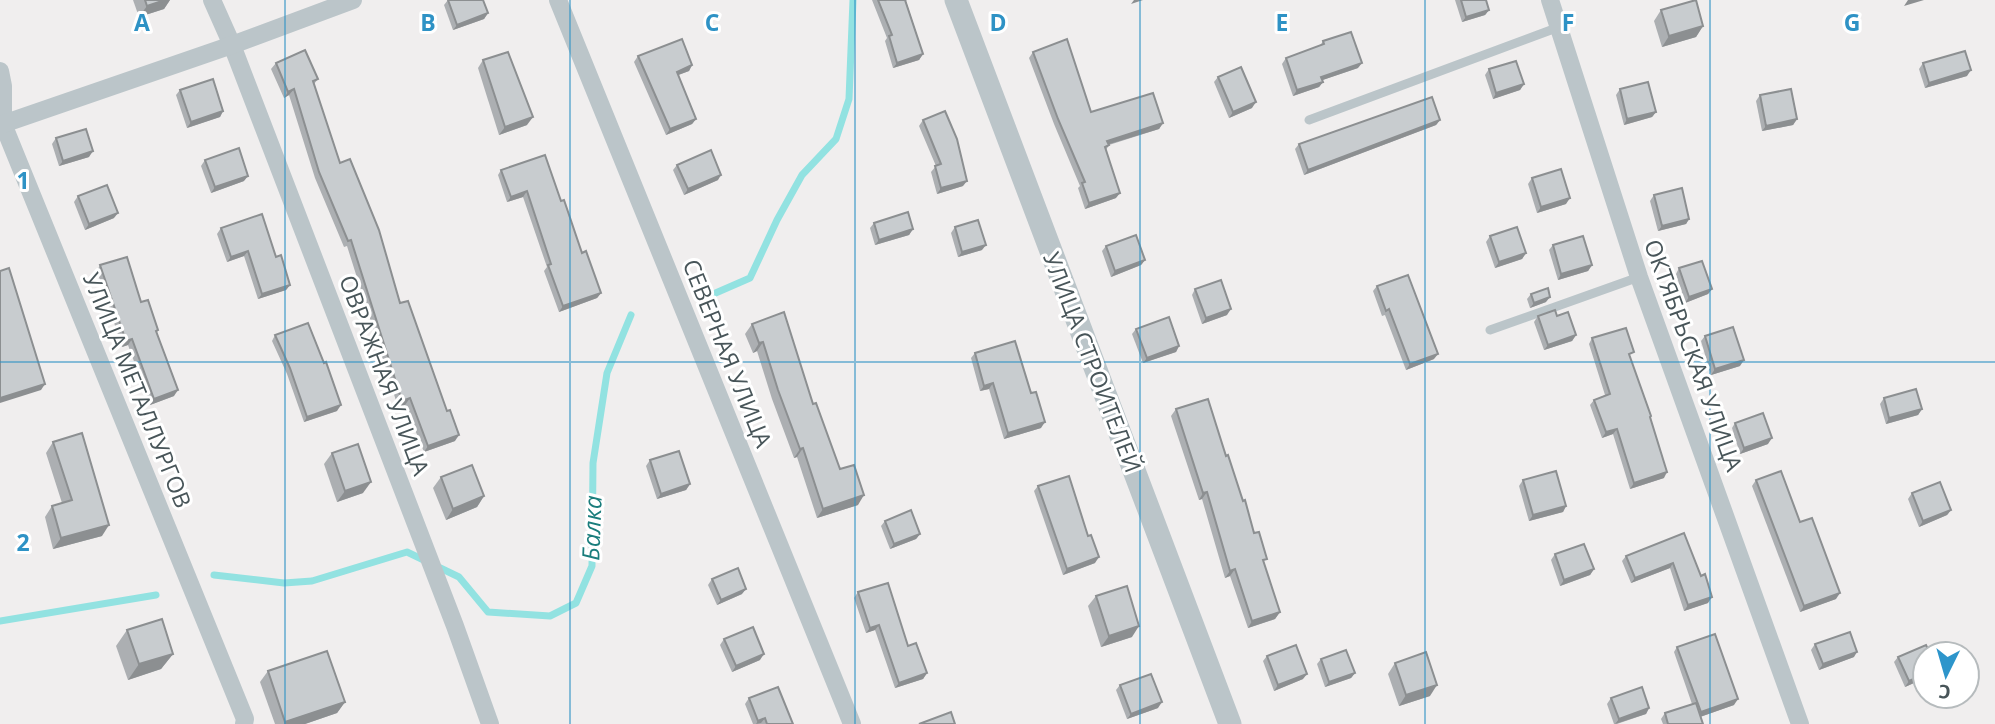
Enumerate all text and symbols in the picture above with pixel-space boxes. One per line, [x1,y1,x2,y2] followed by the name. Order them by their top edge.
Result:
[134,6,150,38] text: A
[420,6,436,38] text: B
[705,6,719,38] text: C
[989,6,1007,38] text: D
[1276,6,1288,38] text: E
[1562,6,1574,38] text: F
[1844,6,1860,38] text: G
[16,164,30,196] text: 1
[1637,235,1751,476] street label: ОКТЯБРЬСКАЯ УЛИЦА
[1036,247,1150,477] street label: УЛИЦА СТРОИТЕЛЕЙ
[676,254,780,452] street label: СЕВЕРНАЯ УЛИЦА
[76,268,200,512] street label: УЛИЦА МЕТАЛЛУРГОВ
[332,270,438,480] street label: ОВРАЖНАЯ УЛИЦА
[573,494,609,561] water label: Балка
[16,526,30,558] text: 2
[1911,640,1981,710] north arrow
[1937,678,1952,705] text: С

